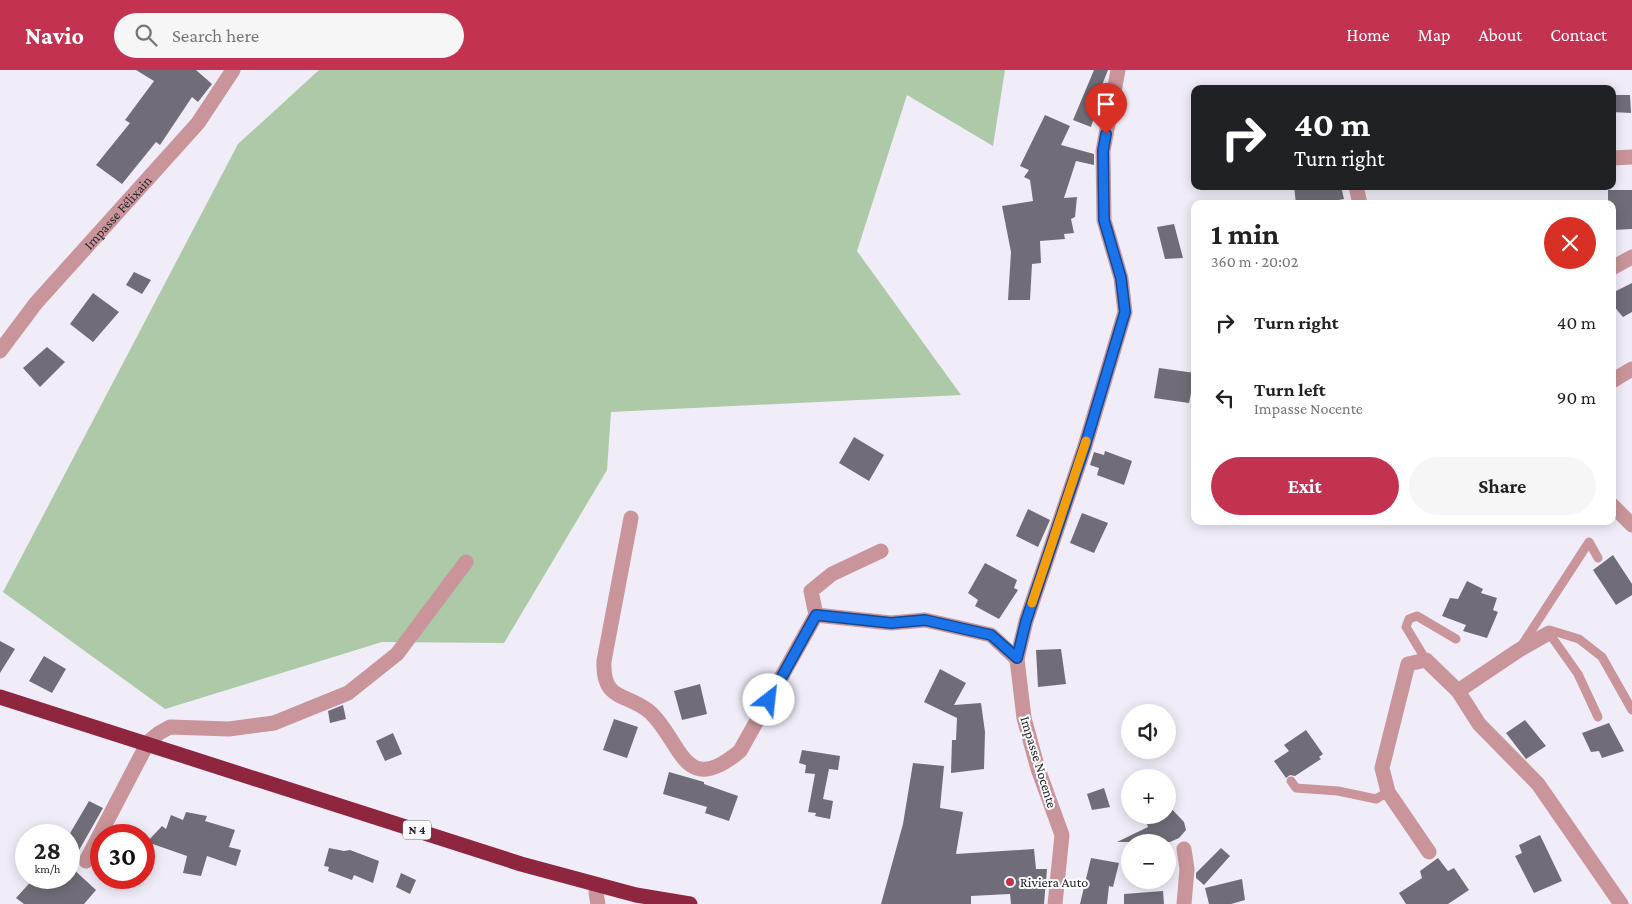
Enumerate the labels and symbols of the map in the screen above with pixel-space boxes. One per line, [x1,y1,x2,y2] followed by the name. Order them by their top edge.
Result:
[1085,83,1127,134] pin
[80,172,155,252] street label: Impasse Félixain
[742,673,794,725] position arrow
[1017,714,1061,810] street label: Impasse Nocente
[403,820,431,840] road number: N 4
[90,824,155,889] speed limit sign: 30
[1020,874,1088,890] place label: Riviera Auto
[1004,876,1016,888] marker: Riviera Auto

